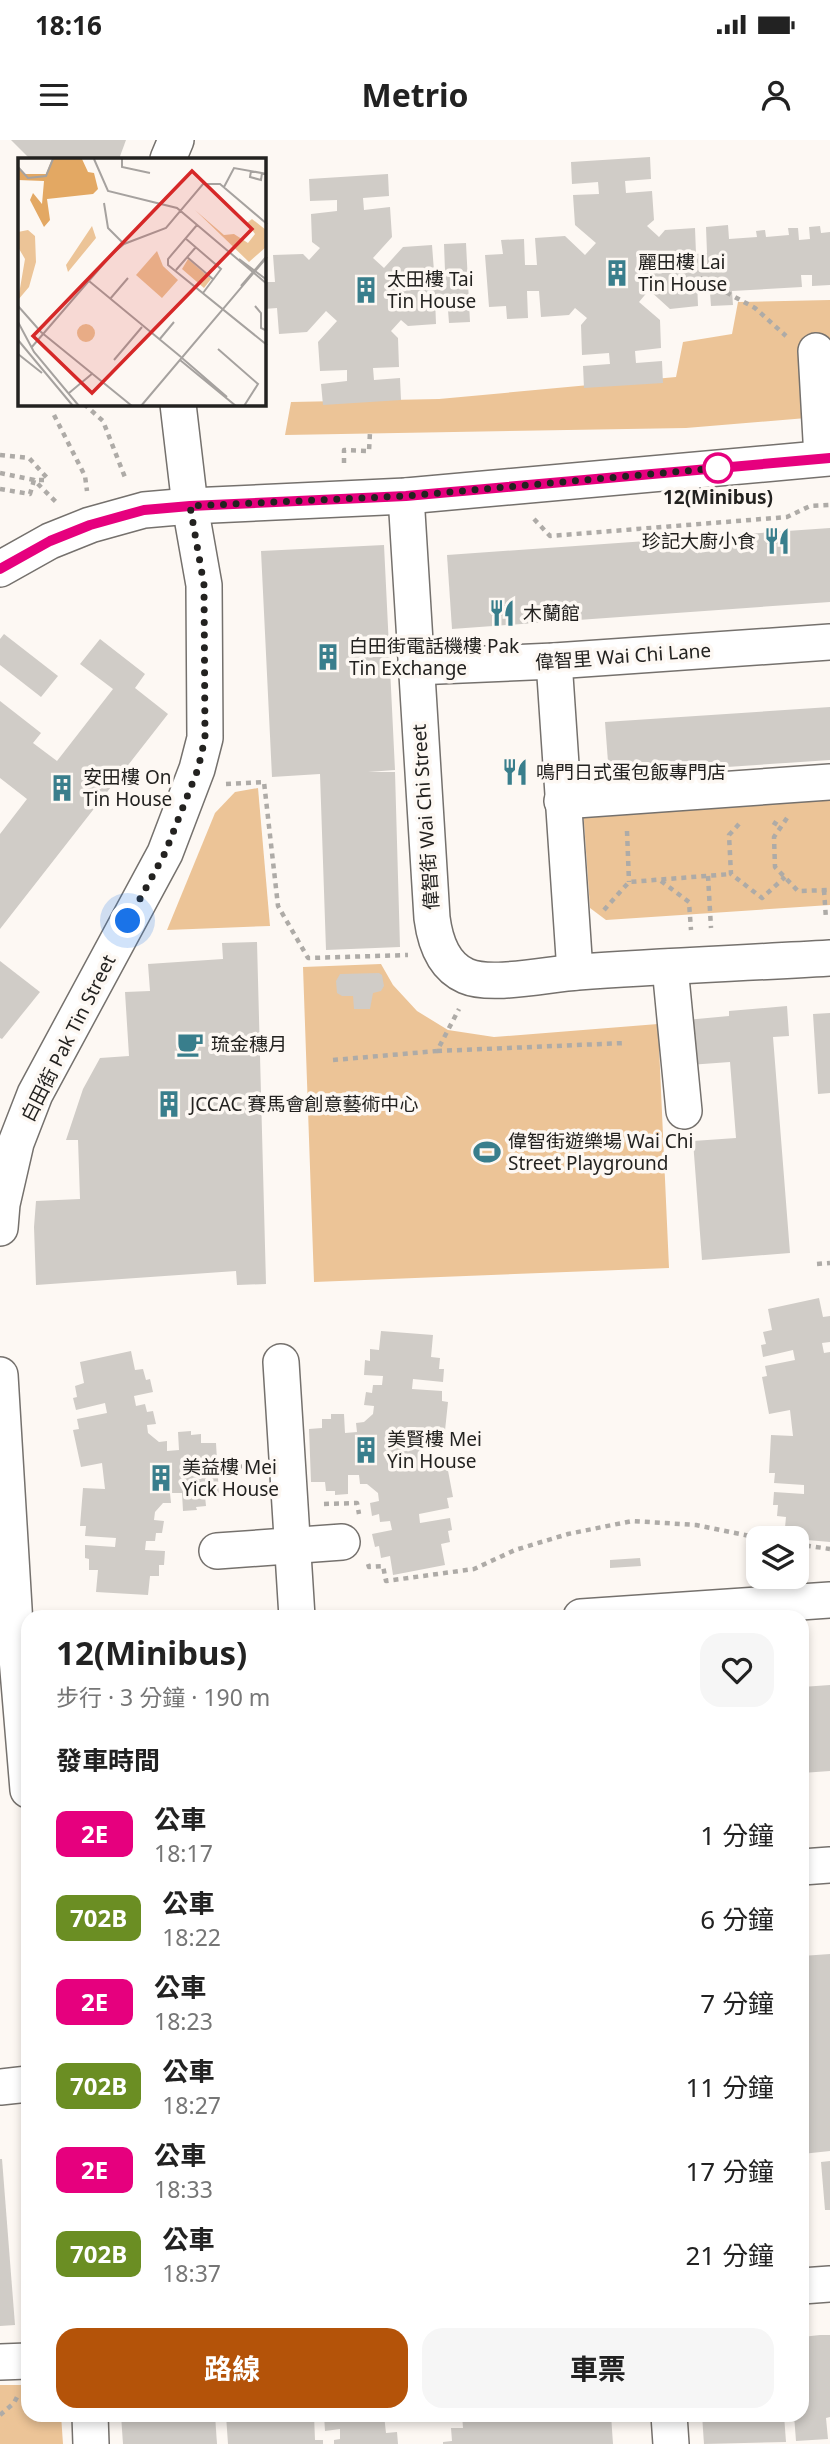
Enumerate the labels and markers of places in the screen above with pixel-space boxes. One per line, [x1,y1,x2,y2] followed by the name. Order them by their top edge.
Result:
[638,249,727,297] place label: 麗田樓 Lai Tin House
[602,258,632,288] building icon: 麗田樓 Lai Tin House
[387,266,476,314] place label: 太田樓 Tai Tin House
[351,275,381,305] building icon: 太田樓 Tai Tin House
[703,453,733,483] marker: 12(Minibus)
[663,484,773,510] place label: 12(Minibus)
[762,526,792,556] restaurant icon: 珍記大廚小食
[642,528,756,554] place label: 珍記大廚小食
[487,598,517,628] restaurant icon: 木蘭館
[523,600,580,626] place label: 木蘭館
[349,633,519,681] place label: 白田街電話機樓 Pak Tin Exchange
[313,642,343,672] building icon: 白田街電話機樓 Pak Tin Exchange
[500,757,530,787] restaurant icon: 鳴門日式蛋包飯專門店
[536,759,726,785] place label: 鳴門日式蛋包飯專門店
[83,764,172,812] place label: 安田樓 On Tin House
[47,773,77,803] building icon: 安田樓 On Tin House
[175,1029,205,1059] cafe icon: 琉金穗月
[211,1031,287,1057] place label: 琉金穗月
[154,1089,184,1119] building icon: JCCAC 賽馬會創意藝術中心
[188,1091,419,1117] place label: JCCAC 賽馬會創意藝術中心
[508,1128,693,1176] place label: 偉智街遊樂場 Wai Chi Street Playground
[472,1137,502,1167] sports icon: 偉智街遊樂場 Wai Chi Street Playground
[387,1426,482,1474] place label: 美賢樓 Mei Yin House
[351,1435,381,1465] building icon: 美賢樓 Mei Yin House
[182,1454,279,1502] place label: 美益樓 Mei Yick House
[146,1463,176,1493] building icon: 美益樓 Mei Yick House

